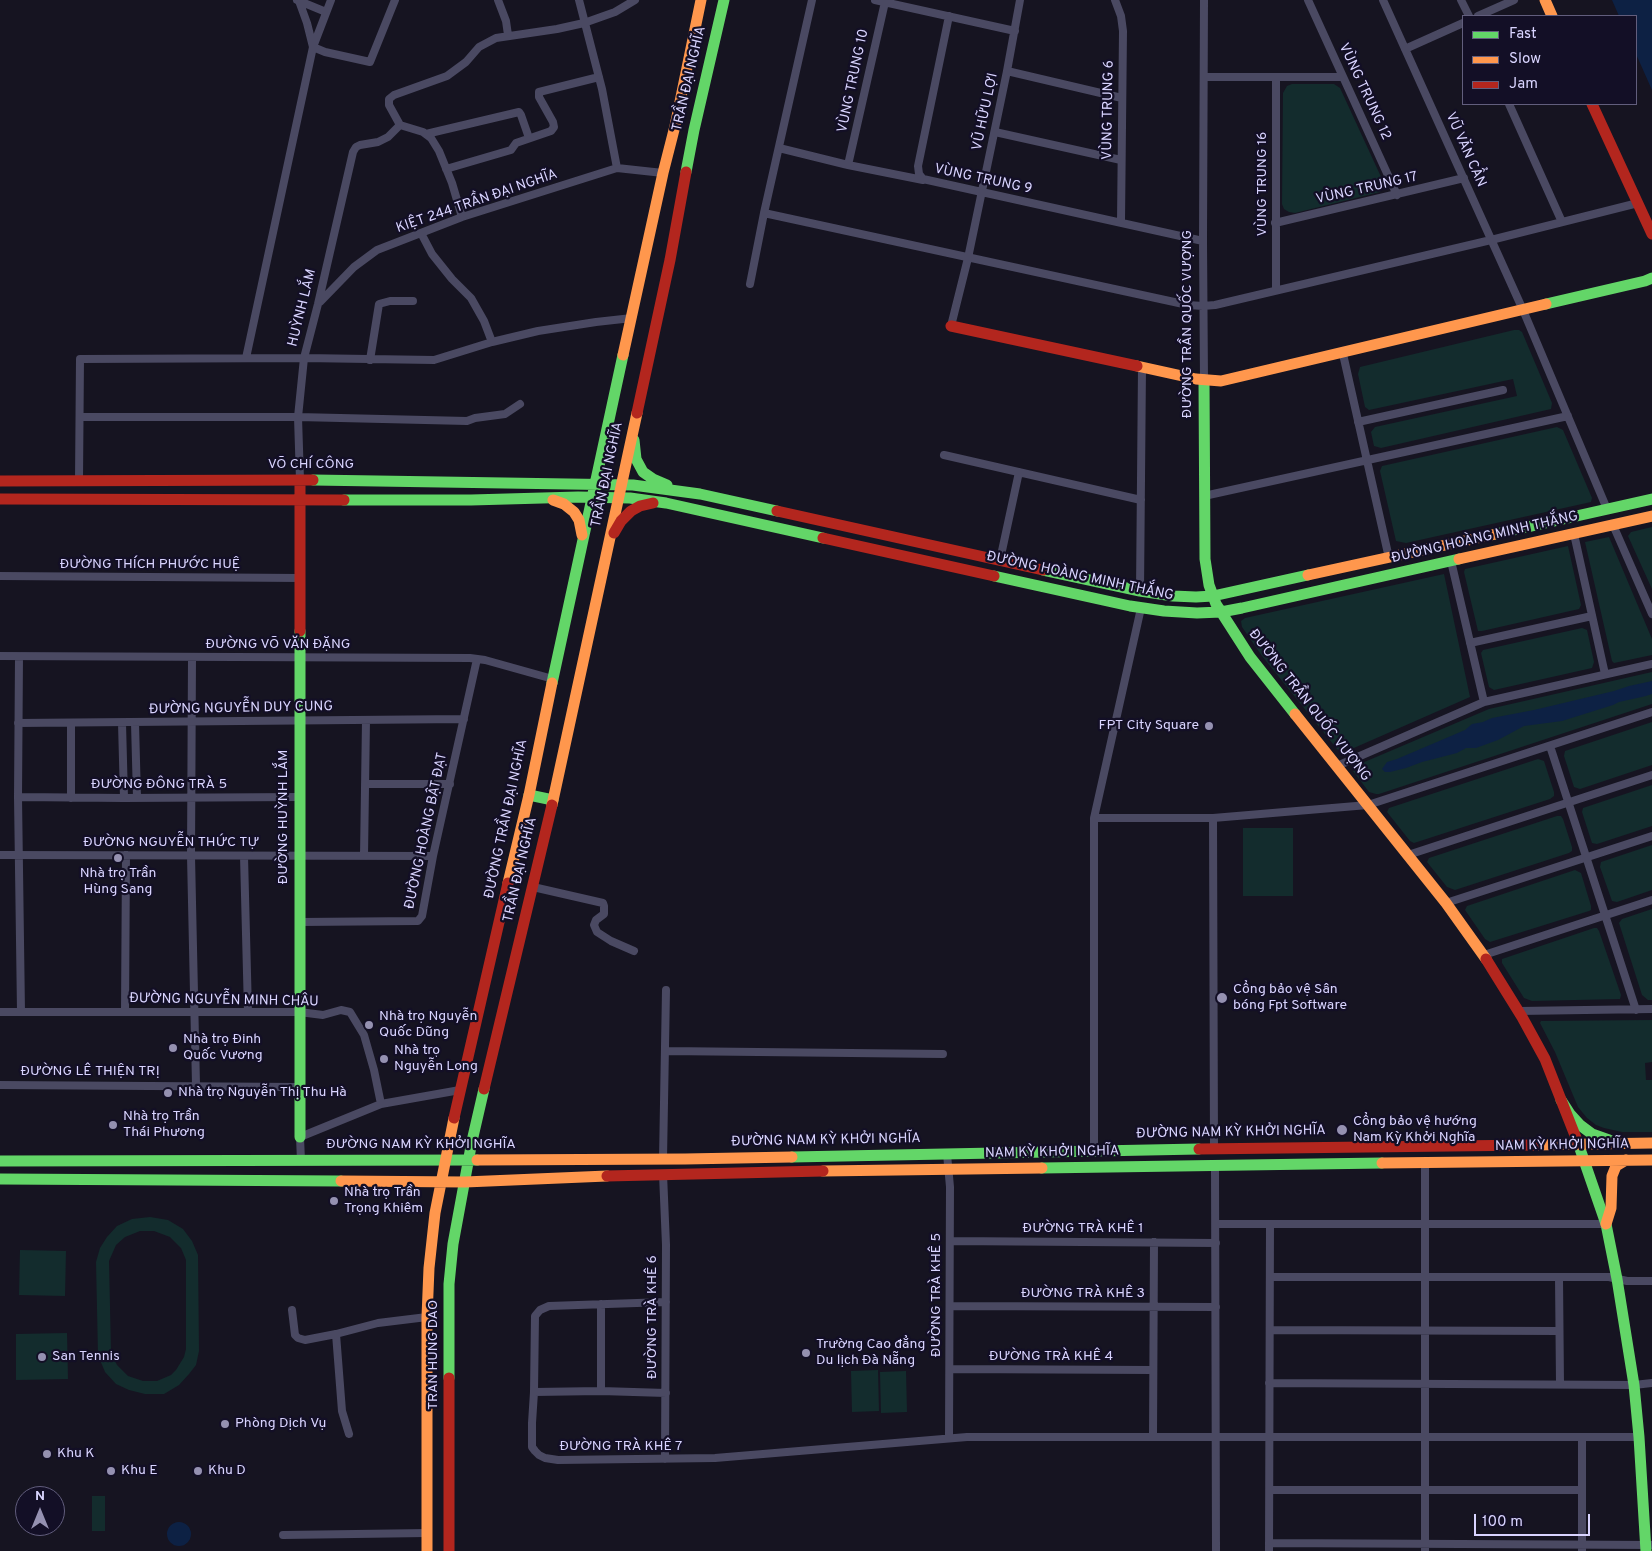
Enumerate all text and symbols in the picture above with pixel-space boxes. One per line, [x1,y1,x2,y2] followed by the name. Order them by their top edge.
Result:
[1462,15,1637,105] legend
[670,25,710,133] street label: TRẦN ĐẠI NGHĨA
[1509,25,1537,44] text: Fast
[835,28,873,134] street label: VÙNG TRUNG 10
[1334,41,1394,143] street label: VÙNG TRUNG 12
[1509,50,1541,69] text: Slow
[1100,60,1118,160] street label: VÙNG TRUNG 6
[970,72,1002,152] street label: VŨ HỮU LỢI
[1509,75,1538,94] text: Jam
[1441,110,1489,190] street label: VŨ VĂN CẨN
[1255,132,1271,236] street label: VÙNG TRUNG 16
[932,161,1034,199] street label: VÙNG TRUNG 9
[394,166,560,238] street label: KIỆT 244 TRẦN ĐẠI NGHĨA
[1315,169,1419,209] street label: VÙNG TRUNG 17
[1180,230,1196,418] street label: ĐƯỜNG TRẦN QUỐC VƯỢNG
[285,267,321,349] street label: HUỲNH LẮM
[589,421,627,529] street label: TRẦN ĐẠI NGHĨA
[268,457,354,473] street label: VÕ CHÍ CÔNG
[1390,508,1580,568] street label: ĐƯỜNG HOÀNG MINH THẮNG
[985,549,1175,605] street label: ĐƯỜNG HOÀNG MINH THẮNG
[60,557,240,573] street label: ĐƯỜNG THÍCH PHƯỚC HUỆ
[1244,627,1374,785] street label: ĐƯỜNG TRẦN QUỐC VƯỢNG
[206,637,350,653] street label: ĐƯỜNG VÕ VĂN ĐẶNG
[149,699,333,719] street label: ĐƯỜNG NGUYỄN DUY CUNG
[1099,718,1199,734] place label: FPT City Square
[1203,720,1215,732] marker: FPT City Square
[482,738,532,900] street label: ĐƯỜNG TRẦN ĐẠI NGHĨA
[276,750,292,884] street label: ĐƯỜNG HUỲNH LẮM
[402,751,452,911] street label: ĐƯỜNG HOÀNG BẬT ĐẠT
[91,777,227,793] street label: ĐƯỜNG ĐÔNG TRÀ 5
[501,816,541,924] street label: TRẦN ĐẠI NGHĨA
[83,835,259,851] street label: ĐƯỜNG NGUYỄN THỨC TỰ
[112,852,124,864] marker: Nhà trọ Trần Hùng Sang
[80,866,156,899] place label: Nhà trọ Trần Hùng Sang
[1233,982,1347,1014] place label: Cổng bảo vệ Sân bóng Fpt Software
[129,991,319,1011] street label: ĐƯỜNG NGUYỄN MINH CHÂU
[1215,991,1229,1005] marker: Cổng bảo vệ Sân bóng Fpt Software
[379,1009,477,1042] place label: Nhà trọ Nguyễn Quốc Dũng
[363,1019,375,1031] marker: Nhà trọ Nguyễn Quốc Dũng
[183,1032,263,1064] place label: Nhà trọ Đinh Quốc Vương
[167,1042,179,1054] marker: Nhà trọ Đinh Quốc Vương
[394,1043,478,1076] place label: Nhà trọ Nguyễn Long
[378,1053,390,1065] marker: Nhà trọ Nguyễn Long
[20,1064,160,1080] street label: ĐƯỜNG LÊ THIỆN TRỊ
[178,1085,347,1101] place label: Nhà trọ Nguyễn Thị Thu Hà
[162,1087,174,1099] marker: Nhà trọ Nguyễn Thị Thu Hà
[123,1109,205,1142] place label: Nhà trọ Trần Thái Phương
[1353,1114,1477,1146] place label: Cổng bảo vệ hướng Nam Kỳ Khởi Nghĩa
[107,1119,119,1131] marker: Nhà trọ Trần Thái Phương
[1136,1123,1326,1143] street label: ĐƯỜNG NAM KỲ KHỞI NGHĨA
[1335,1123,1349,1137] marker: Cổng bảo vệ hướng Nam Kỳ Khởi Nghĩa
[731,1131,921,1151] street label: ĐƯỜNG NAM KỲ KHỞI NGHĨA
[1495,1136,1629,1156] street label: NAM KỲ KHỞI NGHĨA
[326,1137,516,1153] street label: ĐƯỜNG NAM KỲ KHỞI NGHĨA
[985,1143,1119,1163] street label: NAM KỲ KHỞI NGHĨA
[344,1185,423,1218] place label: Nhà trọ Trần Trọng Khiêm
[328,1195,340,1207] marker: Nhà trọ Trần Trọng Khiêm
[1023,1221,1143,1237] street label: ĐƯỜNG TRÀ KHÊ 1
[929,1233,945,1357] street label: ĐƯỜNG TRÀ KHÊ 5
[645,1255,661,1379] street label: ĐƯỜNG TRÀ KHÊ 6
[1021,1286,1145,1302] street label: ĐƯỜNG TRÀ KHÊ 3
[426,1300,442,1410] street label: TRAN HUNG DAO
[816,1337,925,1370] place label: Trường Cao đẳng Du lịch Đà Nẵng
[800,1347,812,1359] marker: Trường Cao đẳng Du lịch Đà Nẵng
[52,1349,120,1365] place label: San Tennis
[989,1349,1113,1365] street label: ĐƯỜNG TRÀ KHÊ 4
[36,1351,48,1363] marker: San Tennis
[235,1416,326,1432] place label: Phòng Dịch Vụ
[219,1418,231,1430] marker: Phòng Dịch Vụ
[560,1439,682,1455] street label: ĐƯỜNG TRÀ KHÊ 7
[57,1446,95,1462] place label: Khu K
[41,1448,53,1460] marker: Khu K
[121,1463,158,1479] place label: Khu E
[208,1463,246,1479] place label: Khu D
[105,1465,117,1477] marker: Khu E
[192,1465,204,1477] marker: Khu D
[15,1486,65,1536] north arrow
[35,1488,45,1505] text: N
[1477,1504,1593,1536] scale bar
[1482,1513,1523,1532] text: 100 m

